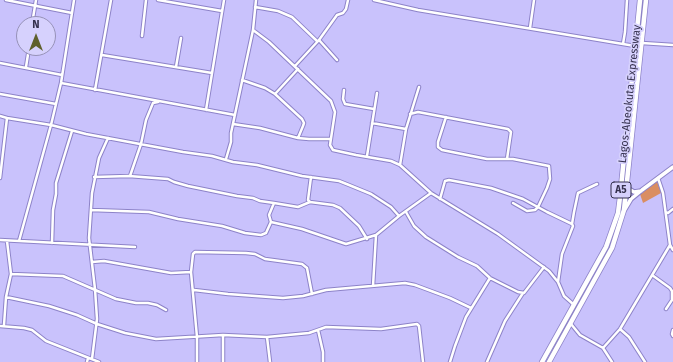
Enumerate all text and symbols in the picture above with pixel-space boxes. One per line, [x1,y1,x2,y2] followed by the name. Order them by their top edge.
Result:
[16,16,56,56] north arrow
[32,18,40,31] text: N
[616,24,644,164] street label: Lagos-Abeokuta Expressway
[611,182,631,198] road number: A5

